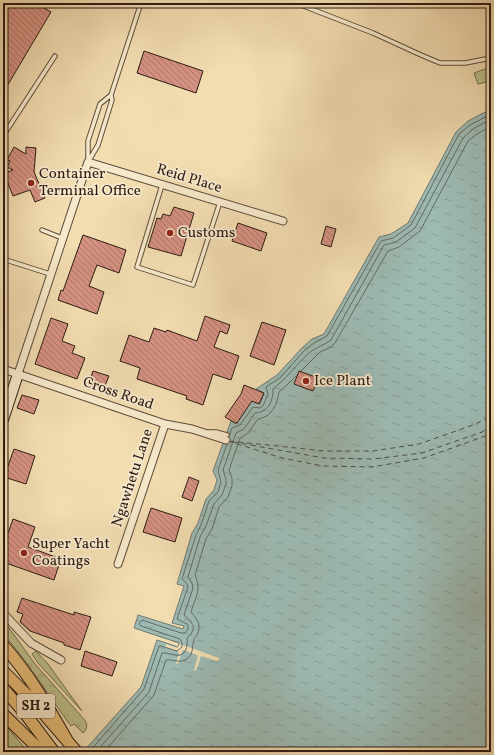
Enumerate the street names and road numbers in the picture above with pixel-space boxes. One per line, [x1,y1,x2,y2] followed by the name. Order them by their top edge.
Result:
[154,159,224,199] street label: Reid Place
[80,372,156,416] street label: Cross Road
[107,426,159,530] street label: Ngawhetu Lane
[17,694,55,718] road number: SH 2

